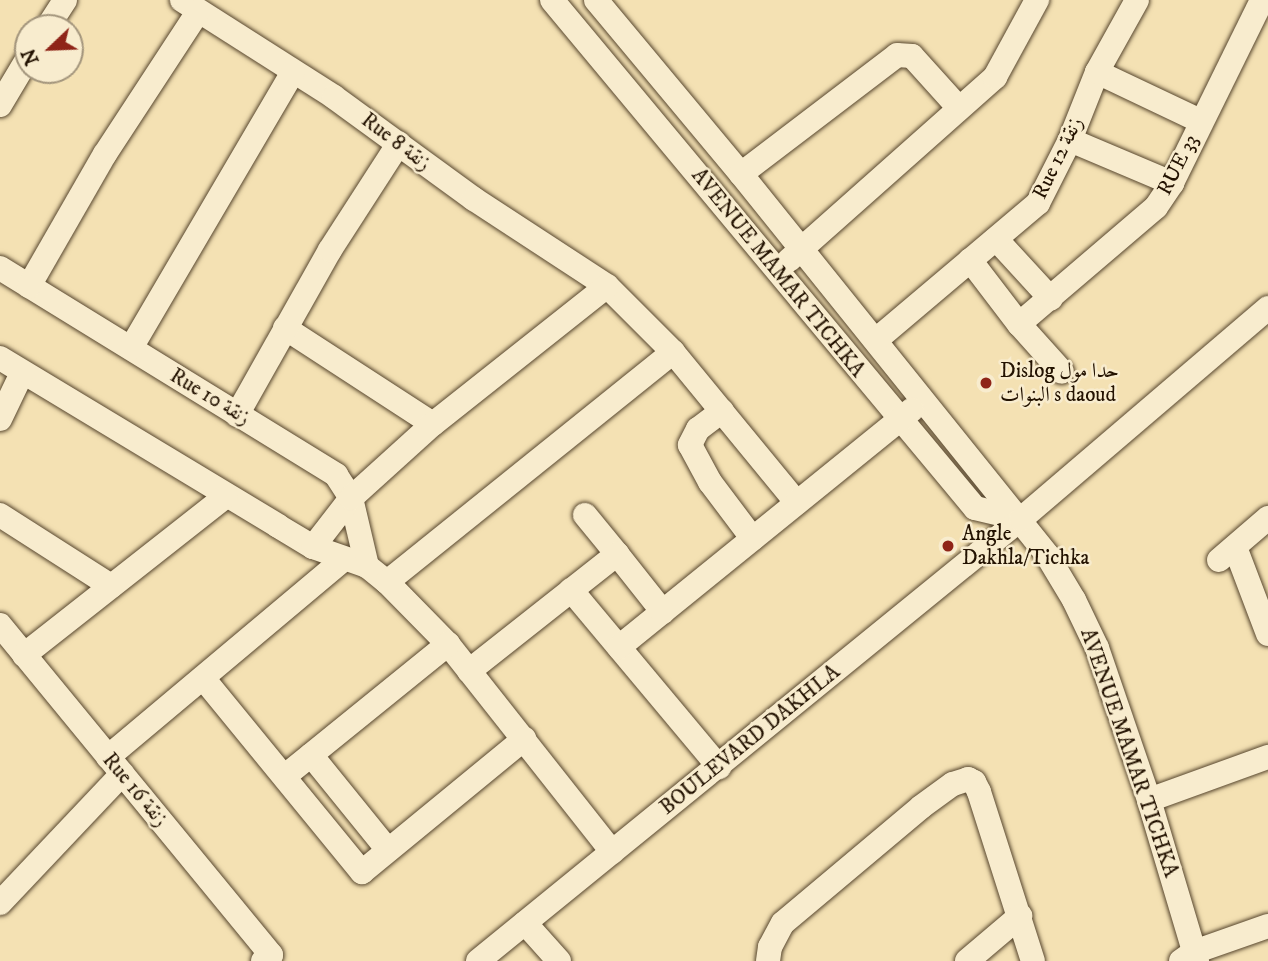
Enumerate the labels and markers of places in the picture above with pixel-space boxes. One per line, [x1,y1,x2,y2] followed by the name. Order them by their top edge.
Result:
[1000,358,1119,408] place label: Dislog حدا مول البنوات s daoud
[978,375,994,391] marker: Dislog حدا مول البنوات s daoud
[962,521,1090,571] place label: Angle Dakhla/Tichka
[940,538,956,554] marker: Angle Dakhla/Tichka

